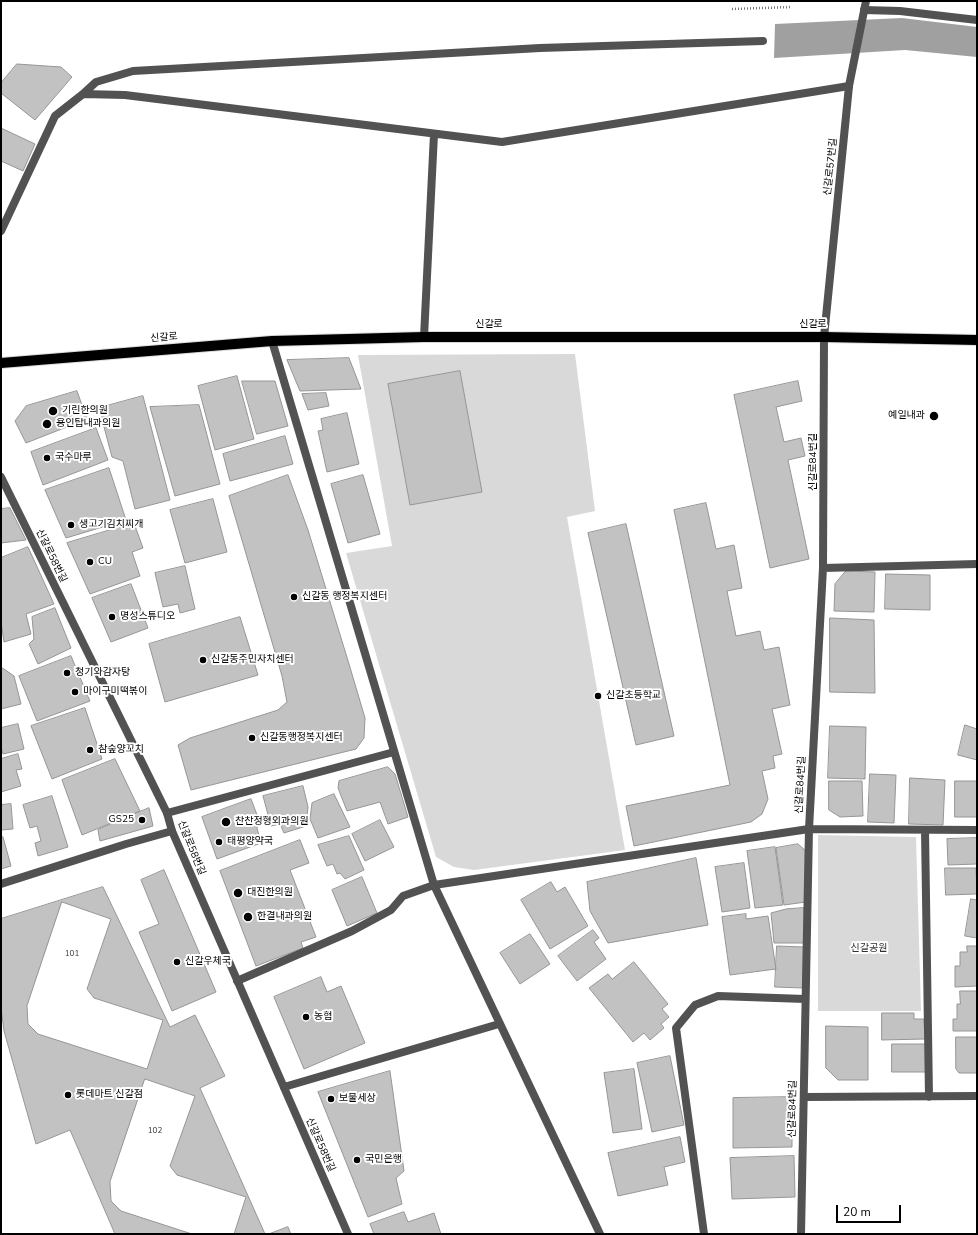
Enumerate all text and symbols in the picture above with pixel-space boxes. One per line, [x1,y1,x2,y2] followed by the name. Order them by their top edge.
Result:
[822,138,840,196] street label: 신갈로57번길
[475,319,503,331] street label: 신갈로
[799,319,827,331] street label: 신갈로
[150,331,178,345] street label: 신갈로
[47,405,59,417] marker: 기린한의원
[62,405,108,417] place label: 기린한의원
[888,410,925,422] place label: 예일내과
[928,410,940,422] marker: 예일내과
[41,418,53,430] marker: 용인탑내과의원
[56,418,120,430] place label: 용인탑내과의원
[808,433,820,491] street label: 신갈로84번길
[55,452,92,464] place label: 국수마루
[42,453,52,463] marker: 국수마루
[79,519,143,531] place label: 생고기김치찌개
[66,520,76,530] marker: 생고기김치찌개
[33,527,69,585] street label: 신갈로58번길
[98,556,112,568] place label: CU
[85,557,95,567] marker: CU
[302,591,387,603] place label: 신갈동 행정복지센터
[289,592,299,602] marker: 신갈동 행정복지센터
[120,611,175,623] place label: 명성스튜디오
[107,612,117,622] marker: 명성스튜디오
[211,654,294,666] place label: 신갈동주민자치센터
[198,655,208,665] marker: 신갈동주민자치센터
[75,667,130,679] place label: 청기와감자탕
[62,668,72,678] marker: 청기와감자탕
[83,686,147,698] place label: 마이구미떡볶이
[70,687,80,697] marker: 마이구미떡볶이
[606,690,661,702] place label: 신갈초등학교
[593,691,603,701] marker: 신갈초등학교
[260,732,343,744] place label: 신갈동행정복지센터
[247,733,257,743] marker: 신갈동행정복지센터
[98,744,144,756] place label: 참숲양꼬치
[85,745,95,755] marker: 참숲양꼬치
[793,756,809,814] street label: 신갈로84번길
[109,814,134,826] place label: GS25
[137,815,147,825] marker: GS25
[220,816,232,828] marker: 찬찬정형외과의원
[235,816,309,828] place label: 찬찬정형외과의원
[175,819,207,877] street label: 신갈로58번길
[227,836,273,848] place label: 태평양약국
[214,837,224,847] marker: 태평양약국
[232,887,244,899] marker: 대진한의원
[247,887,293,899] place label: 대진한의원
[242,911,254,923] marker: 한결내과의원
[257,911,312,923] place label: 한결내과의원
[851,943,887,955] park label: 신갈공원
[65,949,79,959] house number: 101
[185,956,231,968] place label: 신갈우체국
[172,957,182,967] marker: 신갈우체국
[314,1011,332,1023] place label: 농협
[301,1012,311,1022] marker: 농협
[786,1080,800,1138] street label: 신갈로84번길
[76,1089,143,1101] place label: 롯데마트 신갈점
[63,1090,73,1100] marker: 롯데마트 신갈점
[339,1093,376,1105] place label: 보물세상
[326,1094,336,1104] marker: 보물세상
[303,1116,337,1174] street label: 신갈로58번길
[148,1126,162,1136] house number: 102
[365,1154,402,1166] place label: 국민은행
[352,1155,362,1165] marker: 국민은행
[838,1197,903,1223] scale bar
[843,1204,871,1220] text: 20 m

